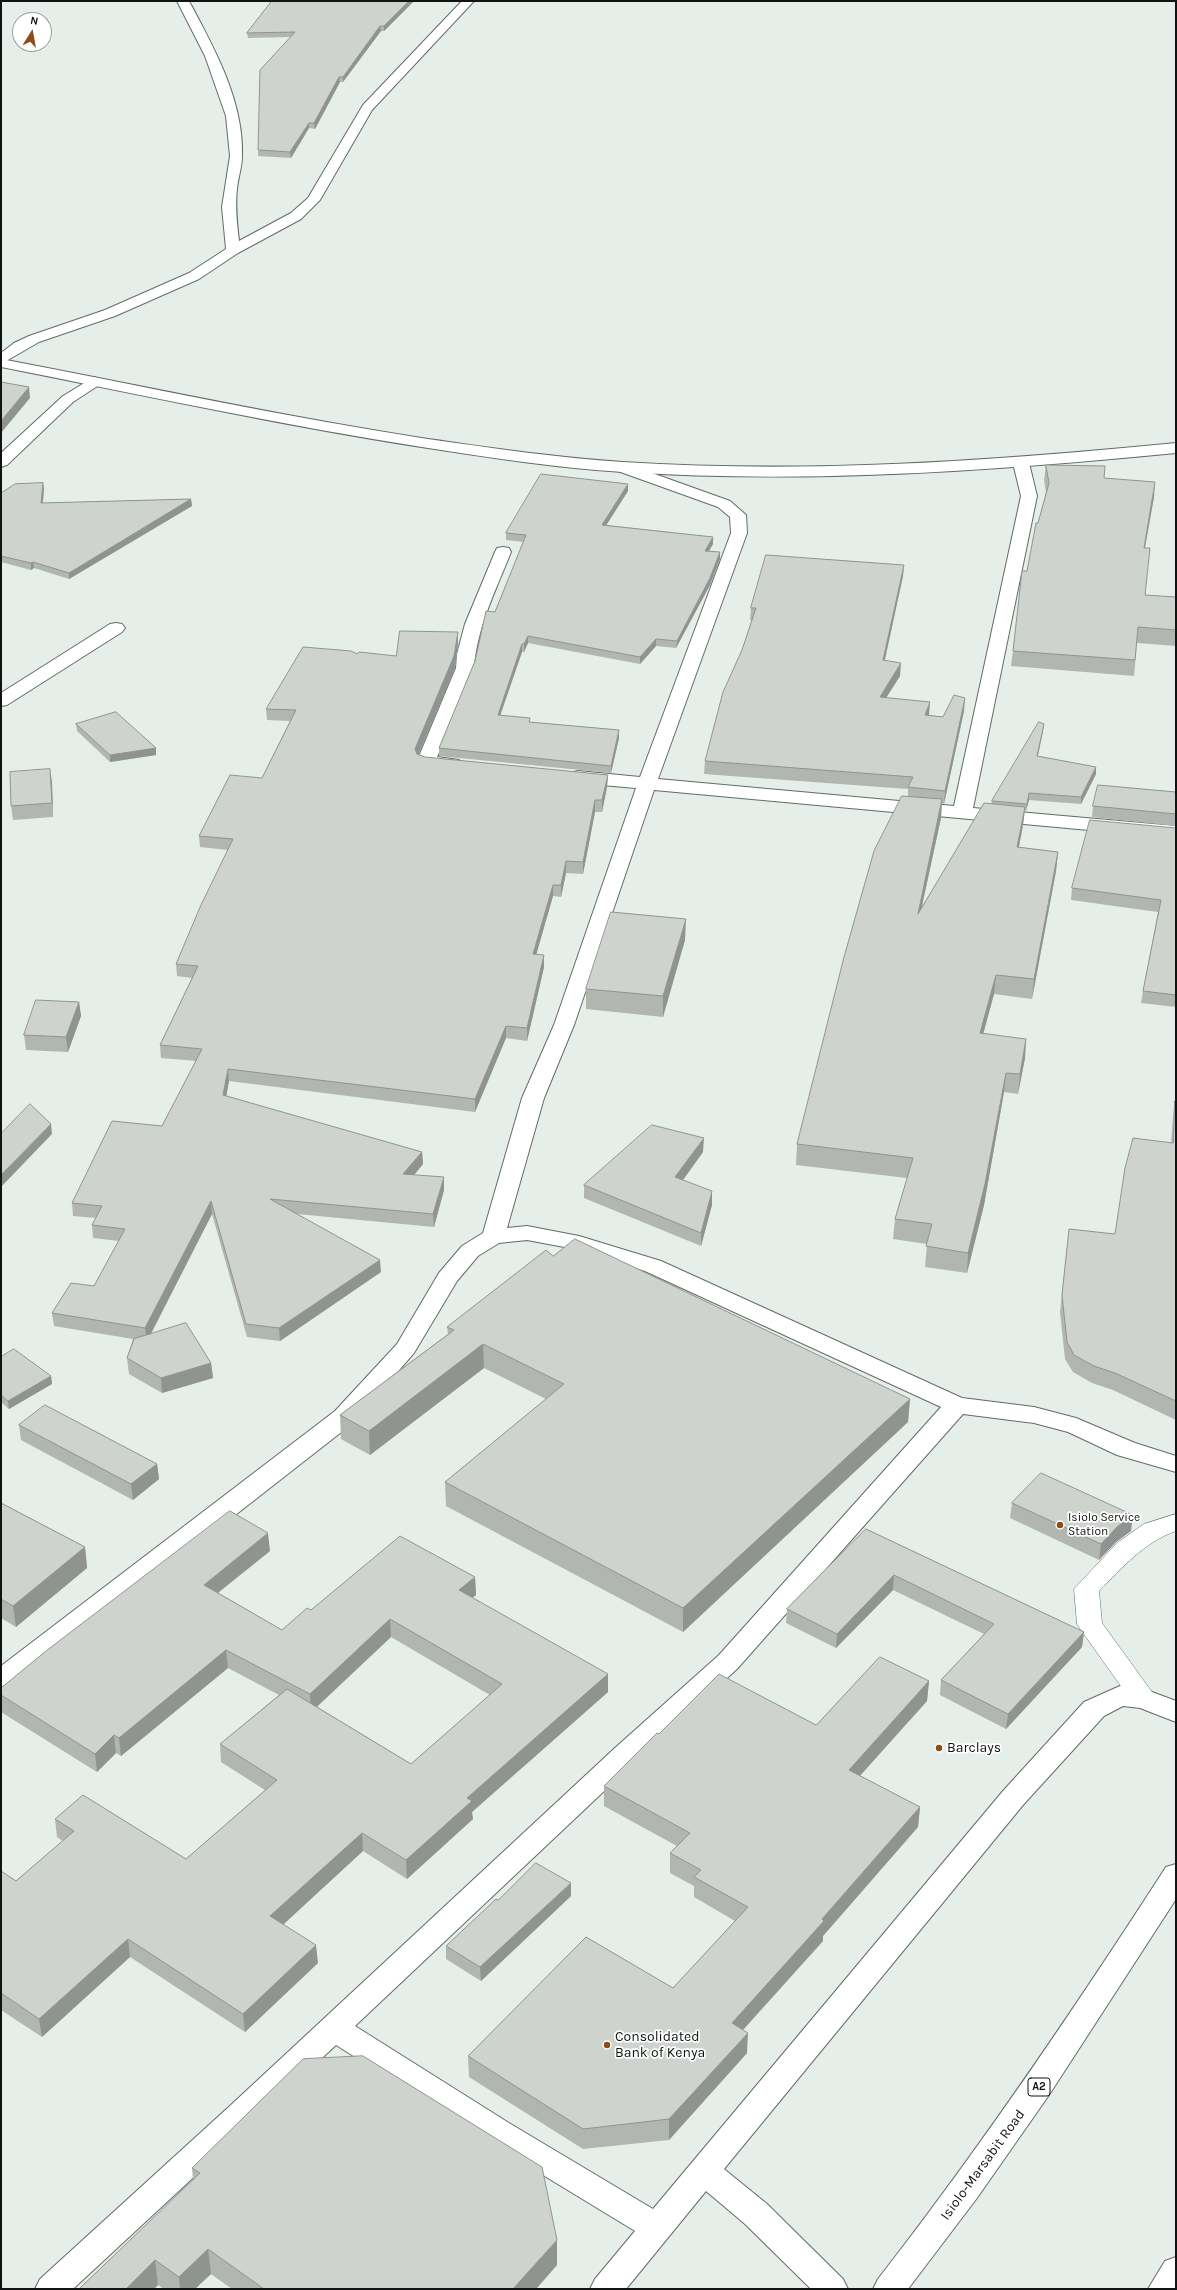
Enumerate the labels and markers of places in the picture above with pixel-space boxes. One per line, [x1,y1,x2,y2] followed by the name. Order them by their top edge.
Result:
[1068,1511,1140,1539] place label: Isiolo Service Station
[1055,1520,1065,1530] marker: Isiolo Service Station
[947,1740,1001,1756] place label: Barclays
[934,1743,944,1753] marker: Barclays
[615,2029,705,2062] place label: Consolidated Bank of Kenya
[602,2040,612,2050] marker: Consolidated Bank of Kenya

